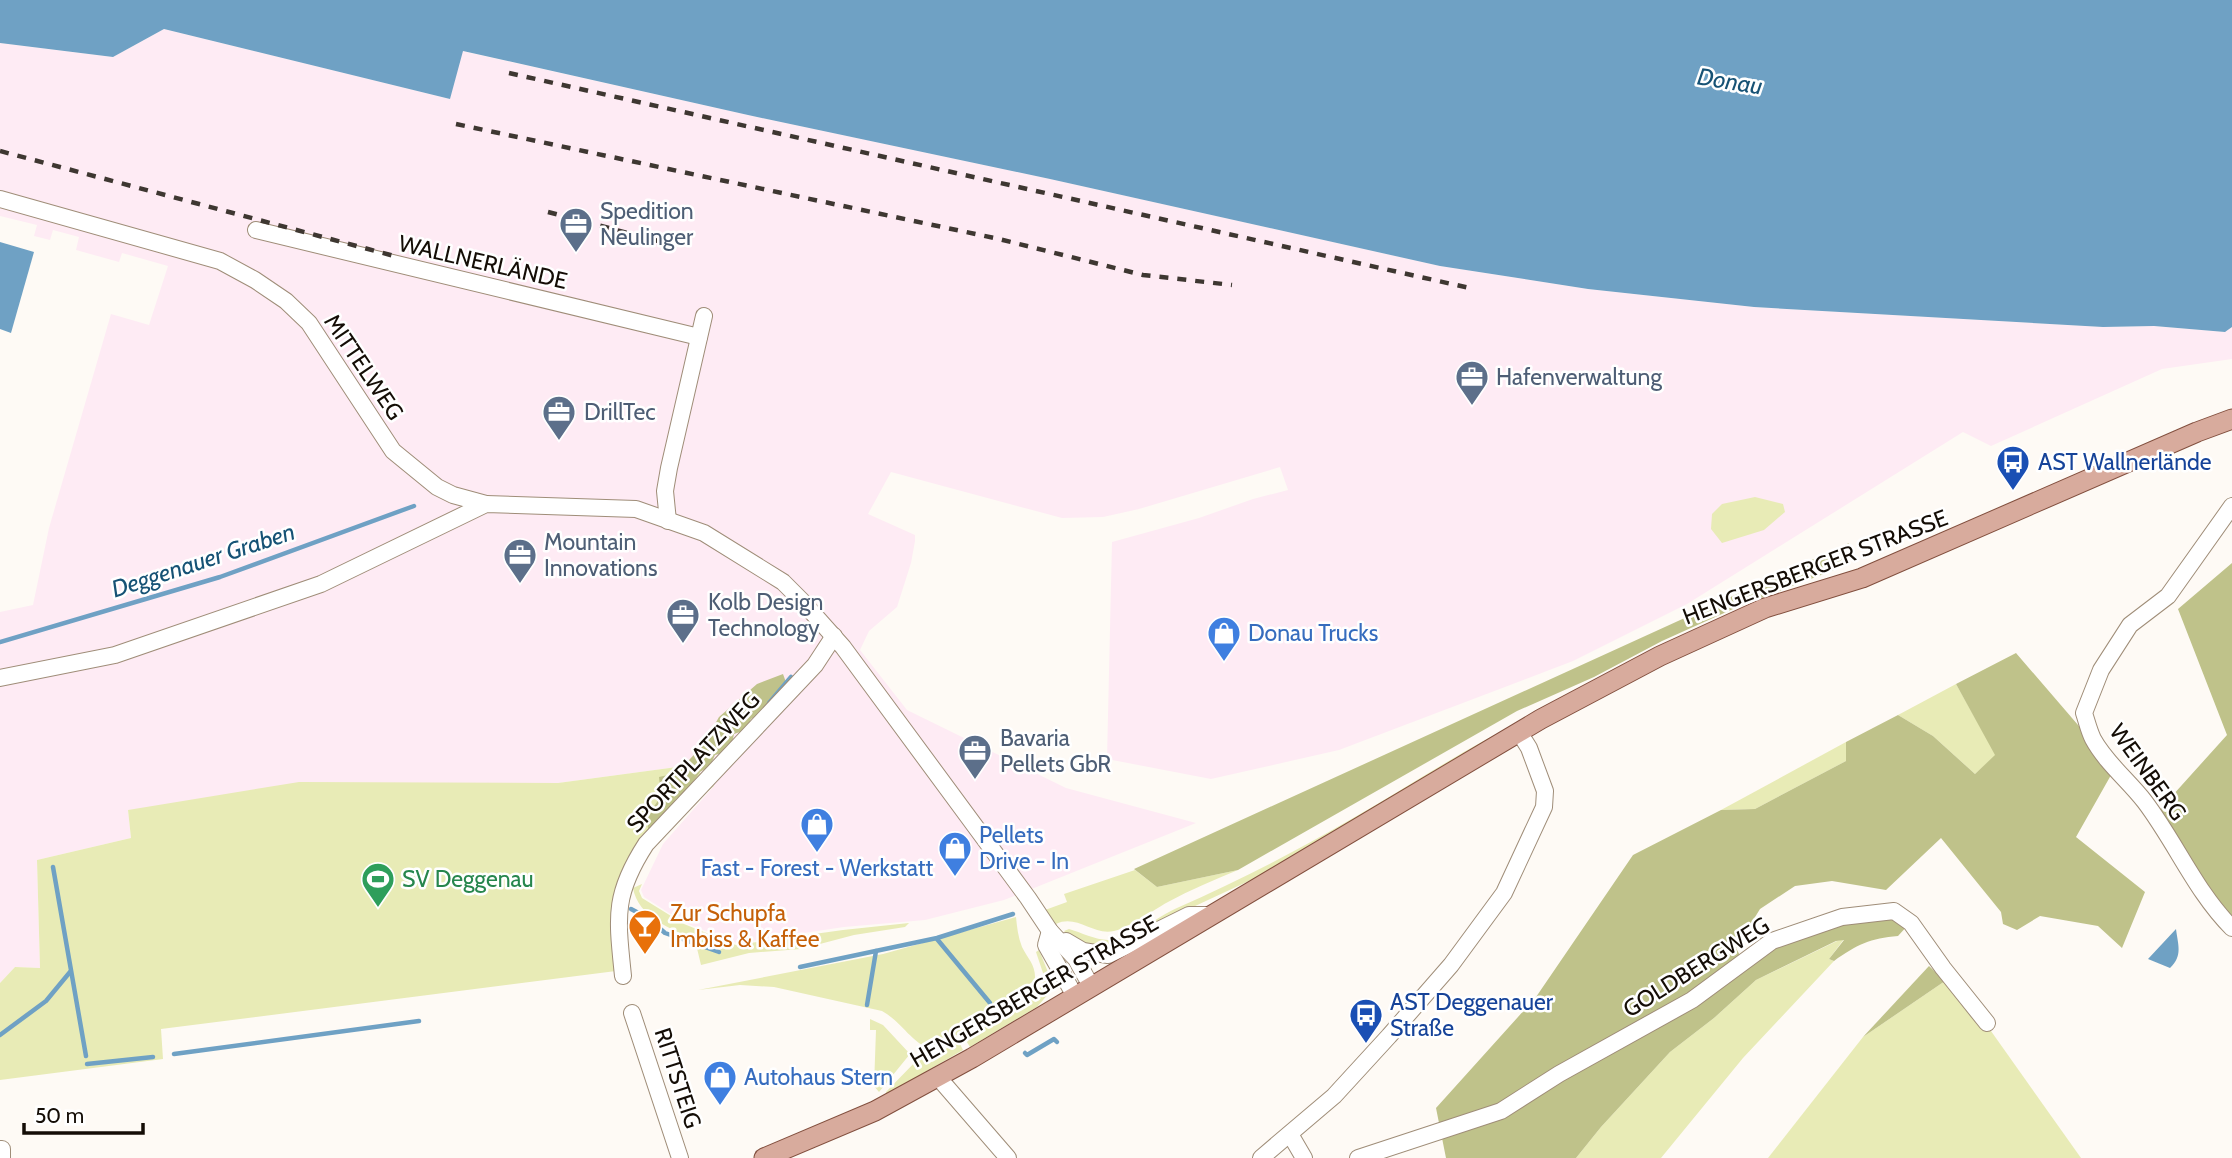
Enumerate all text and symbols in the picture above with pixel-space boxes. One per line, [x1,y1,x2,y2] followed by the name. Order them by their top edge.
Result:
[1695,62,1765,100] water label: Donau
[600,197,694,251] place label: Spedition Neulinger
[557,205,595,254] office icon: Spedition Neulinger
[396,229,570,295] street label: WALLNERLÄNDE
[318,309,410,425] street label: MITTELWEG
[1453,358,1491,407] office icon: Hafenverwaltung
[1496,363,1662,391] place label: Hafenverwaltung
[540,393,578,442] office icon: DrillTec
[584,398,656,426] place label: DrillTec
[1994,443,2032,492] bus stop icon: AST Wallnerlände
[2038,448,2212,476] place label: AST Wallnerlände
[1679,503,1951,631] street label: HENGERSBERGER STRASSE
[108,517,298,603] water label: Deggenauer Graben
[544,528,657,582] place label: Mountain Innovations
[501,536,539,585] office icon: Mountain Innovations
[708,588,823,642] place label: Kolb Design Technology
[664,596,702,645] office icon: Kolb Design Technology
[1205,614,1243,663] shop icon: Donau Trucks
[1248,619,1378,647] place label: Donau Trucks
[621,686,765,838] street label: SPORTPLATZWEG
[2104,718,2192,826] street label: WEINBERG
[1000,724,1111,778] place label: Bavaria Pellets GbR
[956,732,994,781] office icon: Bavaria Pellets GbR
[798,805,836,854] shop icon: Fast - Forest - Werkstatt
[979,821,1069,875] place label: Pellets Drive - In
[936,829,974,878] shop icon: Pellets Drive - In
[701,854,934,882] place label: Fast - Forest - Werkstatt
[359,860,397,909] sports icon: SV Deggenau
[402,865,534,893] place label: SV Deggenau
[670,899,820,953] place label: Zur Schupfa Imbiss & Kaffee
[626,907,664,956] bar icon: Zur Schupfa Imbiss & Kaffee
[905,908,1163,1074] street label: HENGERSBERGER STRASSE
[1618,911,1774,1023] street label: GOLDBERGWEG
[1390,988,1554,1042] place label: AST Deggenauer Straße
[1347,996,1385,1045] bus stop icon: AST Deggenauer Straße
[649,1024,707,1132] street label: RITTSTEIG
[701,1058,739,1107] shop icon: Autohaus Stern
[744,1063,893,1091] place label: Autohaus Stern
[24,1092,144,1136] scale bar
[35,1103,84,1128] text: 50 m

